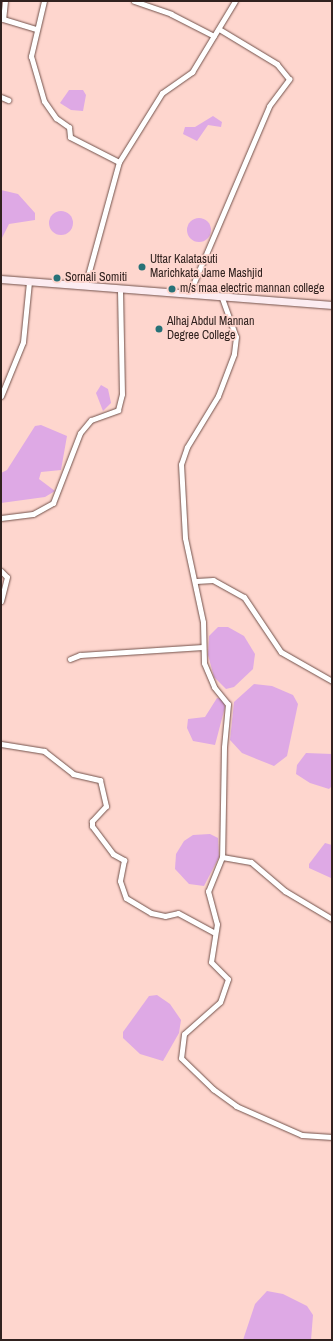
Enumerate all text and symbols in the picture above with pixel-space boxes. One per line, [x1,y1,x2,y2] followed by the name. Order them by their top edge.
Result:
[150,253,263,281] place label: Uttar Kalatasuti Marichkata Jame Mashjid
[137,262,147,272] marker: Uttar Kalatasuti Marichkata Jame Mashjid
[65,271,127,285] place label: Sornali Somiti
[52,273,62,283] marker: Sornali Somiti
[180,282,324,296] place label: m/s maa electric mannan college
[167,284,177,294] marker: m/s maa electric mannan college
[167,315,255,343] place label: Alhaj Abdul Mannan Degree College
[154,324,164,334] marker: Alhaj Abdul Mannan Degree College

